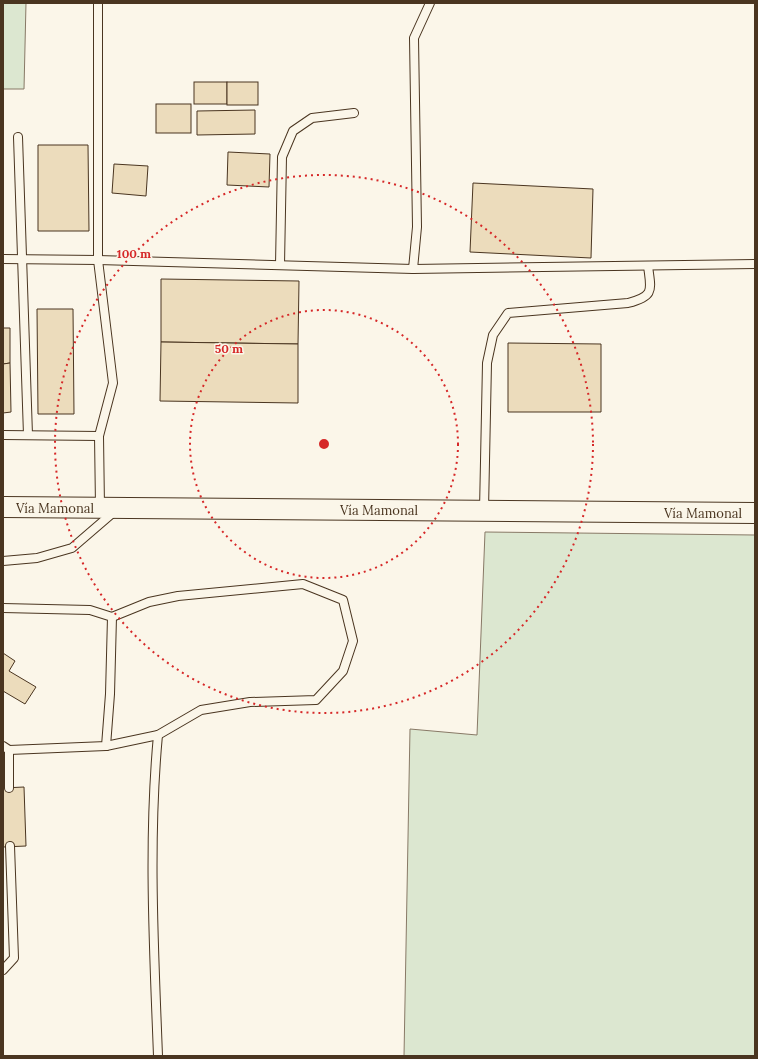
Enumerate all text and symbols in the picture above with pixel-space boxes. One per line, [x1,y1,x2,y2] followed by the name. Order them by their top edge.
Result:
[117,246,151,261] text: 100 m
[215,341,243,356] text: 50 m
[317,437,331,451] centre of rings
[15,500,95,517] street label: Vía Mamonal
[339,502,419,519] street label: Vía Mamonal
[663,505,743,522] street label: Vía Mamonal

